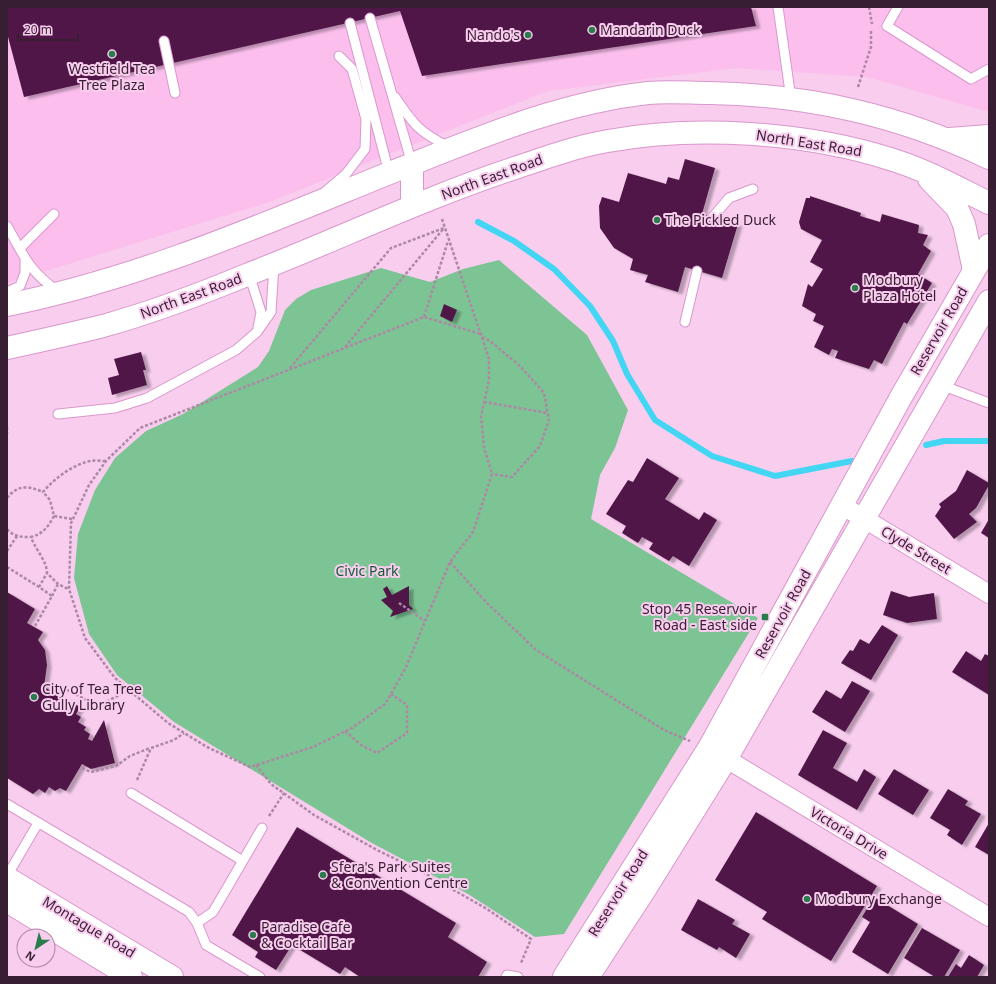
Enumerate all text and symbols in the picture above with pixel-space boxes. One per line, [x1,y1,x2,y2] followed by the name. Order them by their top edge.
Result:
[18,16,78,42] scale bar
[600,20,701,39] place label: Mandarin Duck
[24,21,52,38] text: 20 m
[466,25,520,44] place label: Nando's
[587,25,597,35] marker: Mandarin Duck
[523,30,533,40] marker: Nando's
[107,49,117,59] marker: Westfield Tea Tree Plaza
[68,59,156,94] place label: Westfield Tea Tree Plaza
[755,125,863,160] street label: North East Road
[438,149,545,204] street label: North East Road
[665,210,777,229] place label: The Pickled Duck
[652,215,662,225] marker: The Pickled Duck
[137,268,244,323] street label: North East Road
[863,270,936,305] place label: Modbury Plaza Hotel
[850,283,860,293] marker: Modbury Plaza Hotel
[906,283,972,378] street label: Reservoir Road
[878,521,955,578] street label: Clyde Street
[335,561,399,580] park label: Civic Park
[750,566,815,662] street label: Reservoir Road
[642,599,757,634] place label: Stop 45 Reservoir Road - East side
[760,612,770,622] marker: Stop 45 Reservoir Road - East side
[42,679,142,714] place label: City of Tea Tree Gully Library
[29,692,39,702] marker: City of Tea Tree Gully Library
[807,802,892,863] street label: Victoria Drive
[583,846,652,940] street label: Reservoir Road
[331,857,468,892] place label: Sfera's Park Suites & Convention Centre
[318,870,328,880] marker: Sfera's Park Suites & Convention Centre
[815,889,942,908] place label: Modbury Exchange
[39,891,139,962] street label: Montague Road
[802,894,812,904] marker: Modbury Exchange
[261,917,353,952] place label: Paradise Cafe & Cocktail Bar
[16,928,56,968] north arrow
[248,930,258,940] marker: Paradise Cafe & Cocktail Bar
[22,948,38,965] text: N

